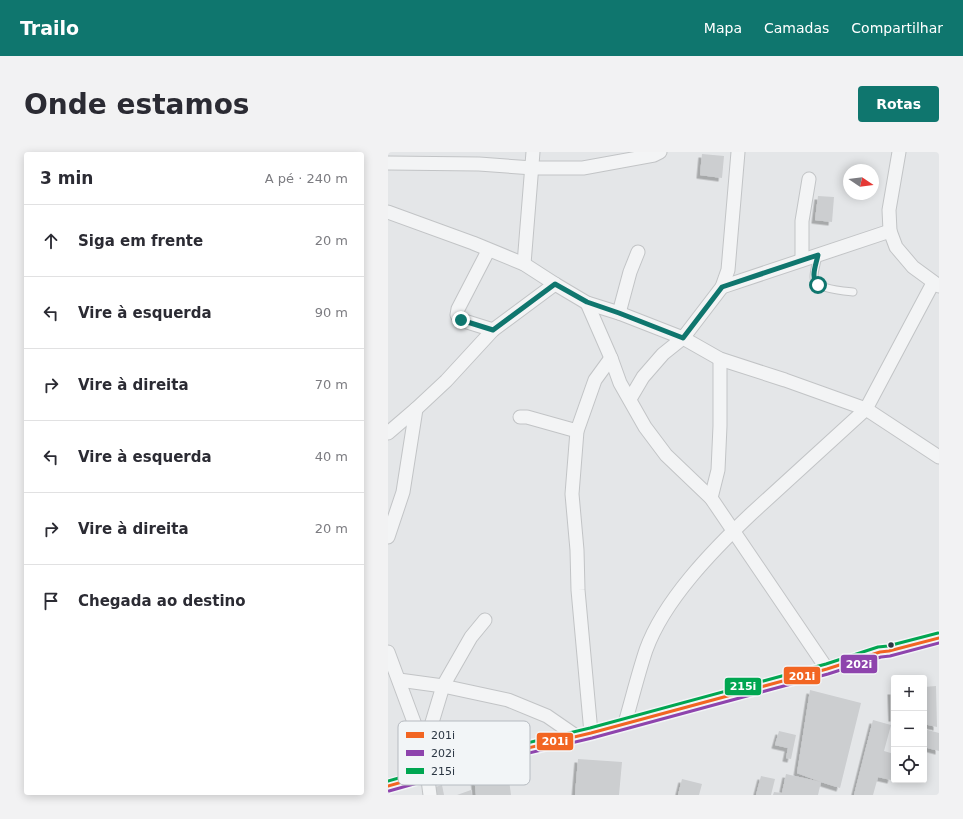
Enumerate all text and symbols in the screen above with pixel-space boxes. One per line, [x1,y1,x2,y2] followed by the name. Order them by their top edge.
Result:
[20,17,79,39] text: Trailo
[704,20,742,36] text: Mapa
[764,20,829,36] text: Camadas
[851,20,943,36] text: Compartilhar
[858,86,939,122] button: Rotas
[24,88,250,121] text: Onde estamos
[843,164,879,200] north arrow
[40,168,93,188] text: 3 min
[265,171,348,186] text: A pé · 240 m
[40,230,62,252] icon: ahead
[78,232,203,250] text: Siga em frente
[315,233,348,248] text: 20 m
[809,276,827,294] route start
[40,302,62,324] icon: left
[78,304,212,322] text: Vire à esquerda
[315,305,348,320] text: 90 m
[452,311,470,329] route end
[40,374,62,396] icon: right
[78,376,189,394] text: Vire à direita
[315,377,348,392] text: 70 m
[40,446,62,468] icon: left
[78,448,212,466] text: Vire à esquerda
[315,449,348,464] text: 40 m
[40,518,62,540] icon: right
[78,520,189,538] text: Vire à direita
[315,521,348,536] text: 20 m
[40,590,62,612] icon: arrive
[78,592,246,610] text: Chegada ao destino
[886,640,896,650] unlabelled marker
[840,654,878,674] line badge: 202i
[846,658,872,671] text: 202i
[783,666,821,685] line badge: 201i
[789,670,815,683] text: 201i
[891,675,927,783] map controls
[891,675,927,711] button: +
[724,677,762,696] line badge: 215i
[730,680,756,693] text: 215i
[891,711,927,747] button: −
[398,721,530,785] legend
[431,729,455,742] text: 201i
[536,732,574,751] line badge: 201i
[542,735,568,748] text: 201i
[431,747,455,760] text: 202i
[891,747,927,783] button: locate
[431,765,455,778] text: 215i

